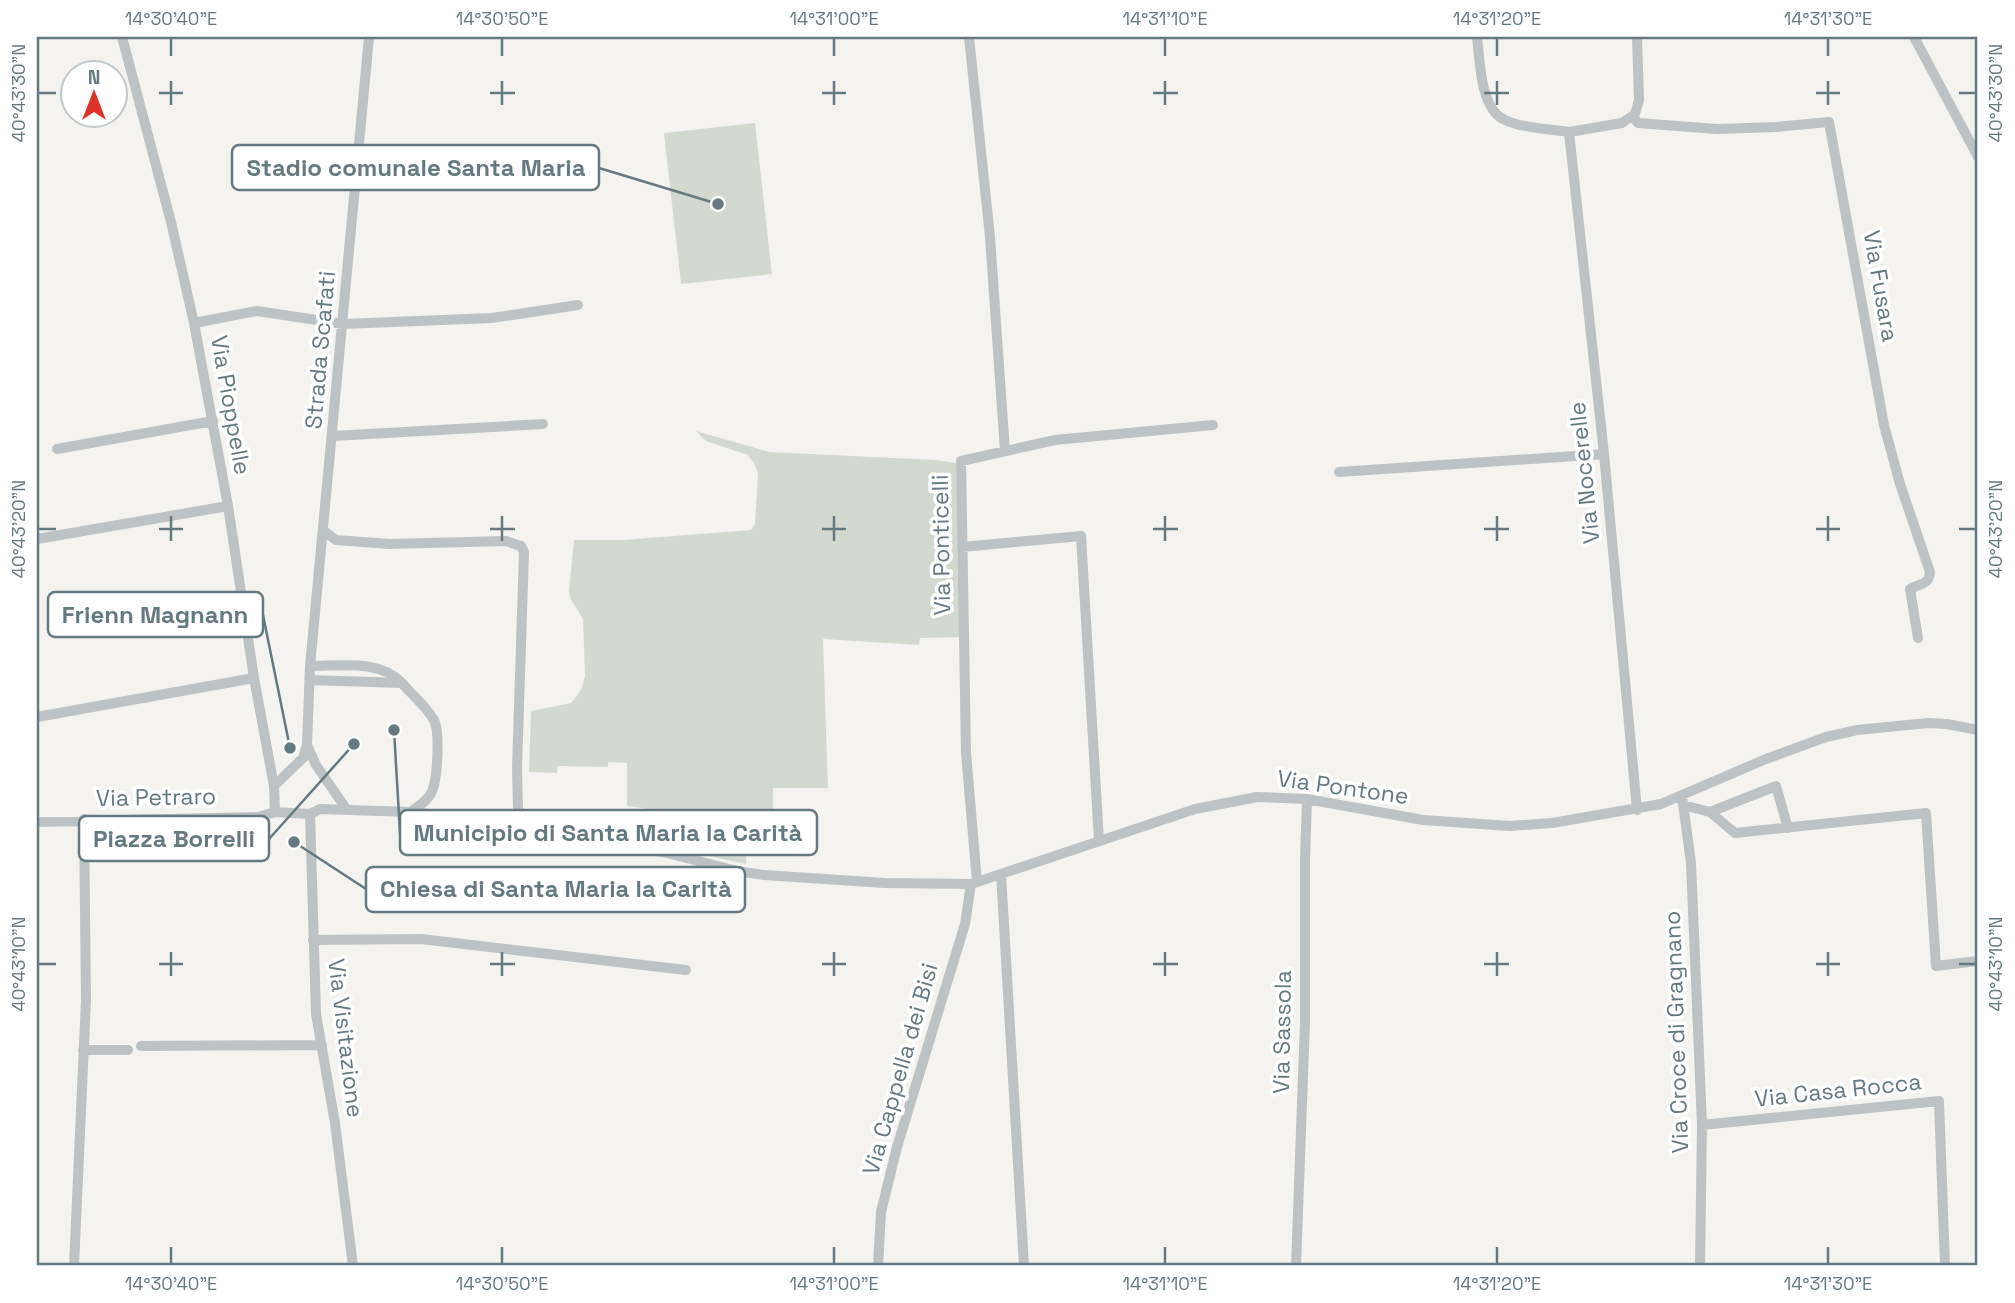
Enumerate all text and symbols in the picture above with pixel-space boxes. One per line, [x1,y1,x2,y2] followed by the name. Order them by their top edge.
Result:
[125,7,217,30] text: 14°30'40"E
[456,7,548,30] text: 14°30'50"E
[789,7,879,30] text: 14°31'00"E
[1122,7,1208,30] text: 14°31'10"E
[1453,7,1541,30] text: 14°31'20"E
[1784,7,1872,30] text: 14°31'30"E
[7,44,30,142] text: 40°43'30"N
[1984,44,2007,142] text: 40°43'30"N
[60,60,130,130] north arrow
[88,65,100,90] text: N
[232,145,599,190] callout: Stadio comunale Santa Maria
[247,152,586,183] text: Stadio comunale Santa Maria
[1856,228,1906,344] street label: Via Fusara
[298,270,342,430] street label: Strada Scafati
[204,333,258,477] street label: Via Pioppelle
[1562,401,1606,545] street label: Via Nocerelle
[925,474,957,616] street label: Via Ponticelli
[7,480,30,578] text: 40°43'20"N
[1984,480,2007,578] text: 40°43'20"N
[48,592,263,637] callout: Frienn Magnann
[62,599,248,630] text: Frienn Magnann
[1275,763,1411,811] street label: Via Pontone
[96,781,216,813] street label: Via Petraro
[400,810,817,855] callout: Municipio di Santa Maria la Carità
[79,816,269,861] callout: Piazza Borrelli
[414,817,803,848] text: Municipio di Santa Maria la Carità
[93,823,255,854] text: Piazza Borrelli
[366,867,745,912] callout: Chiesa di Santa Maria la Carità
[380,873,732,904] text: Chiesa di Santa Maria la Carità
[1657,910,1695,1154] street label: Via Croce di Gragnano
[7,917,30,1011] text: 40°43'10"N
[1984,917,2007,1011] text: 40°43'10"N
[321,957,371,1119] street label: Via Visitazione
[855,960,945,1178] street label: Via Cappella dei Bisi
[1266,970,1298,1094] street label: Via Sassola
[1753,1066,1923,1114] street label: Via Casa Rocca
[125,1272,217,1295] text: 14°30'40"E
[456,1272,548,1295] text: 14°30'50"E
[789,1272,879,1295] text: 14°31'00"E
[1122,1272,1208,1295] text: 14°31'10"E
[1453,1272,1541,1295] text: 14°31'20"E
[1784,1272,1872,1295] text: 14°31'30"E

